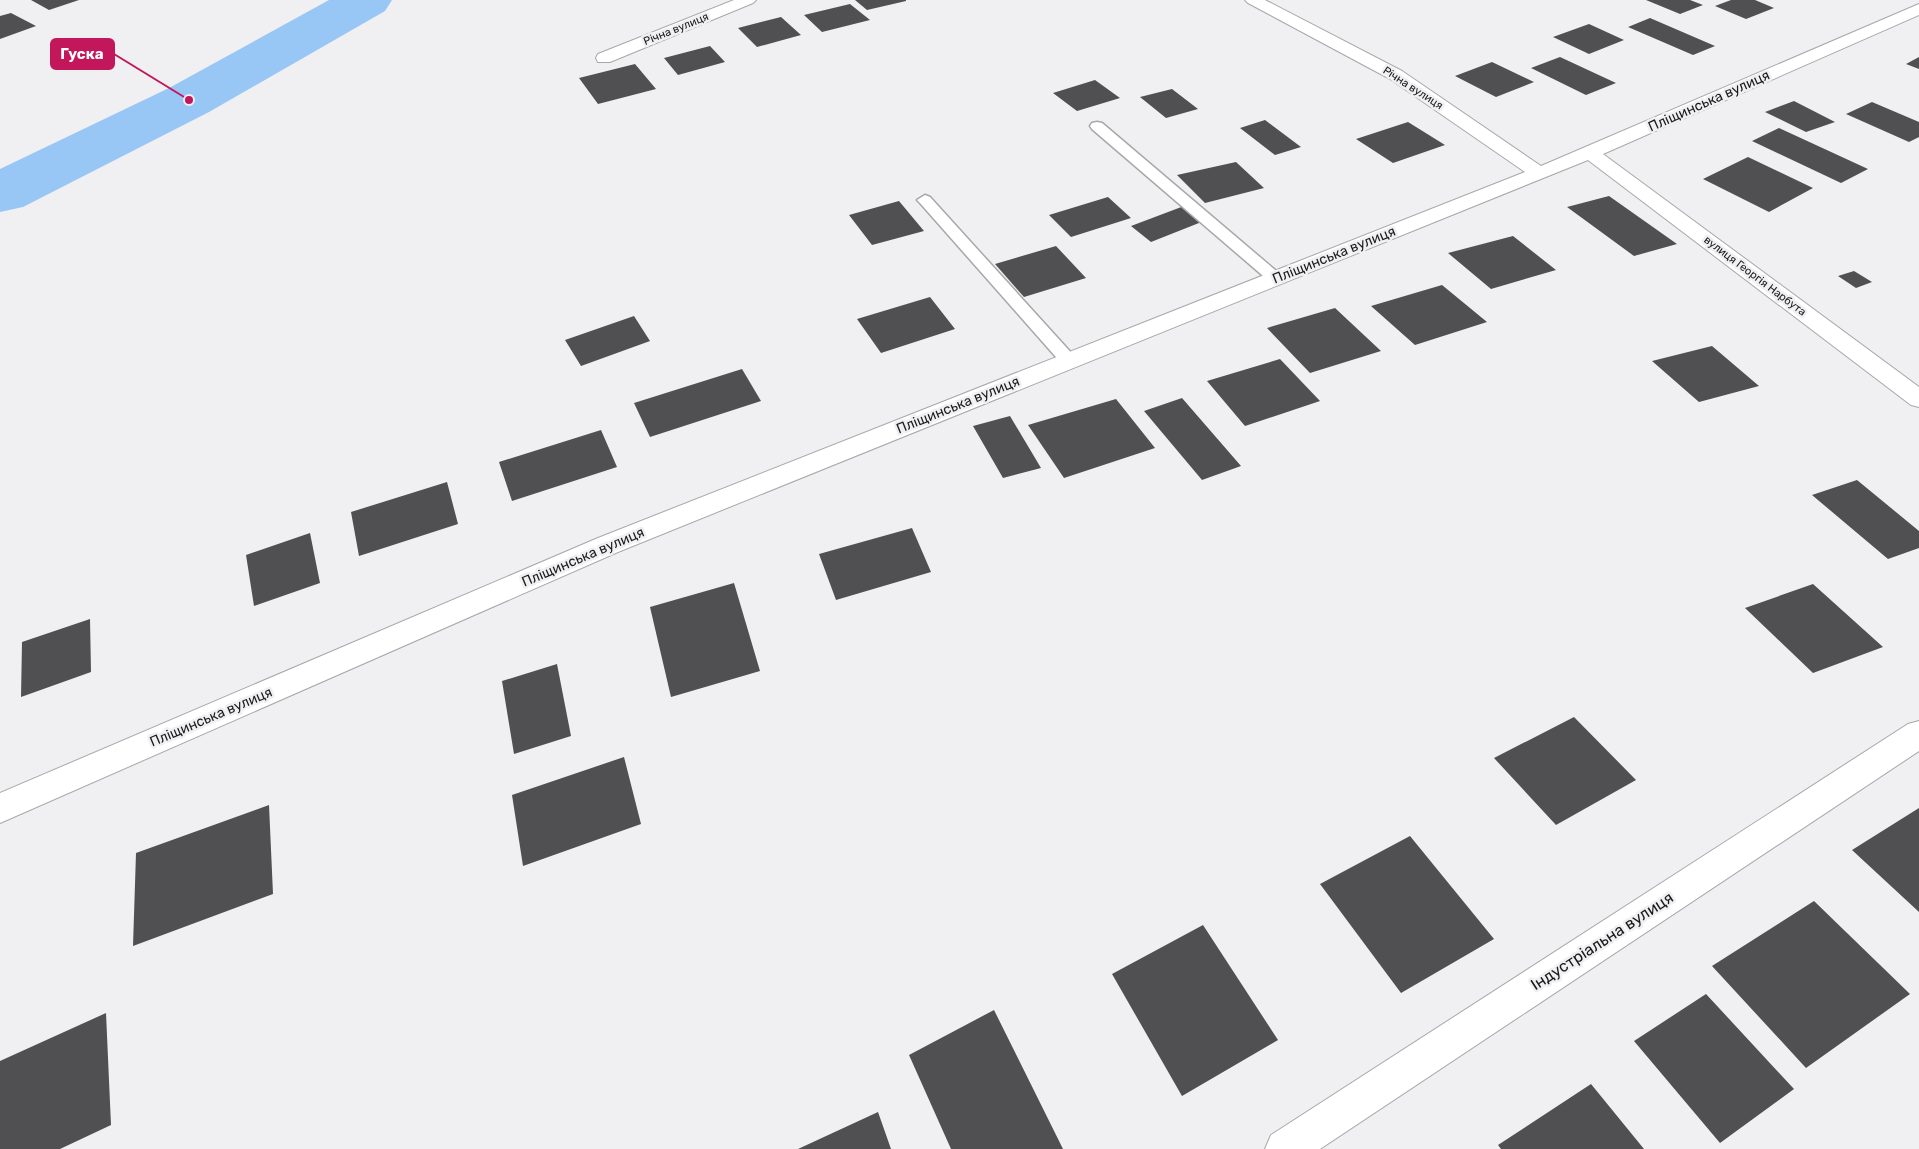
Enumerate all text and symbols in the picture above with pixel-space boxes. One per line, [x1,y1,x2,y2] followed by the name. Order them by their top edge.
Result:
[642,10,710,48] street label: Річна вулиця
[51,39,114,69] callout: Гуска
[60,45,104,63] text: Гуска
[1381,64,1445,112] street label: Річна вулиця
[1646,67,1772,135] street label: Пліщинська вулиця
[1270,223,1398,287] street label: Пліщинська вулиця
[1701,233,1809,319] street label: вулиця Георгія Нарбута
[894,373,1022,437] street label: Пліщинська вулиця
[519,524,647,590] street label: Пліщинська вулиця
[147,684,275,750] street label: Пліщинська вулиця
[1527,888,1677,994] street label: Індустріальна вулиця

